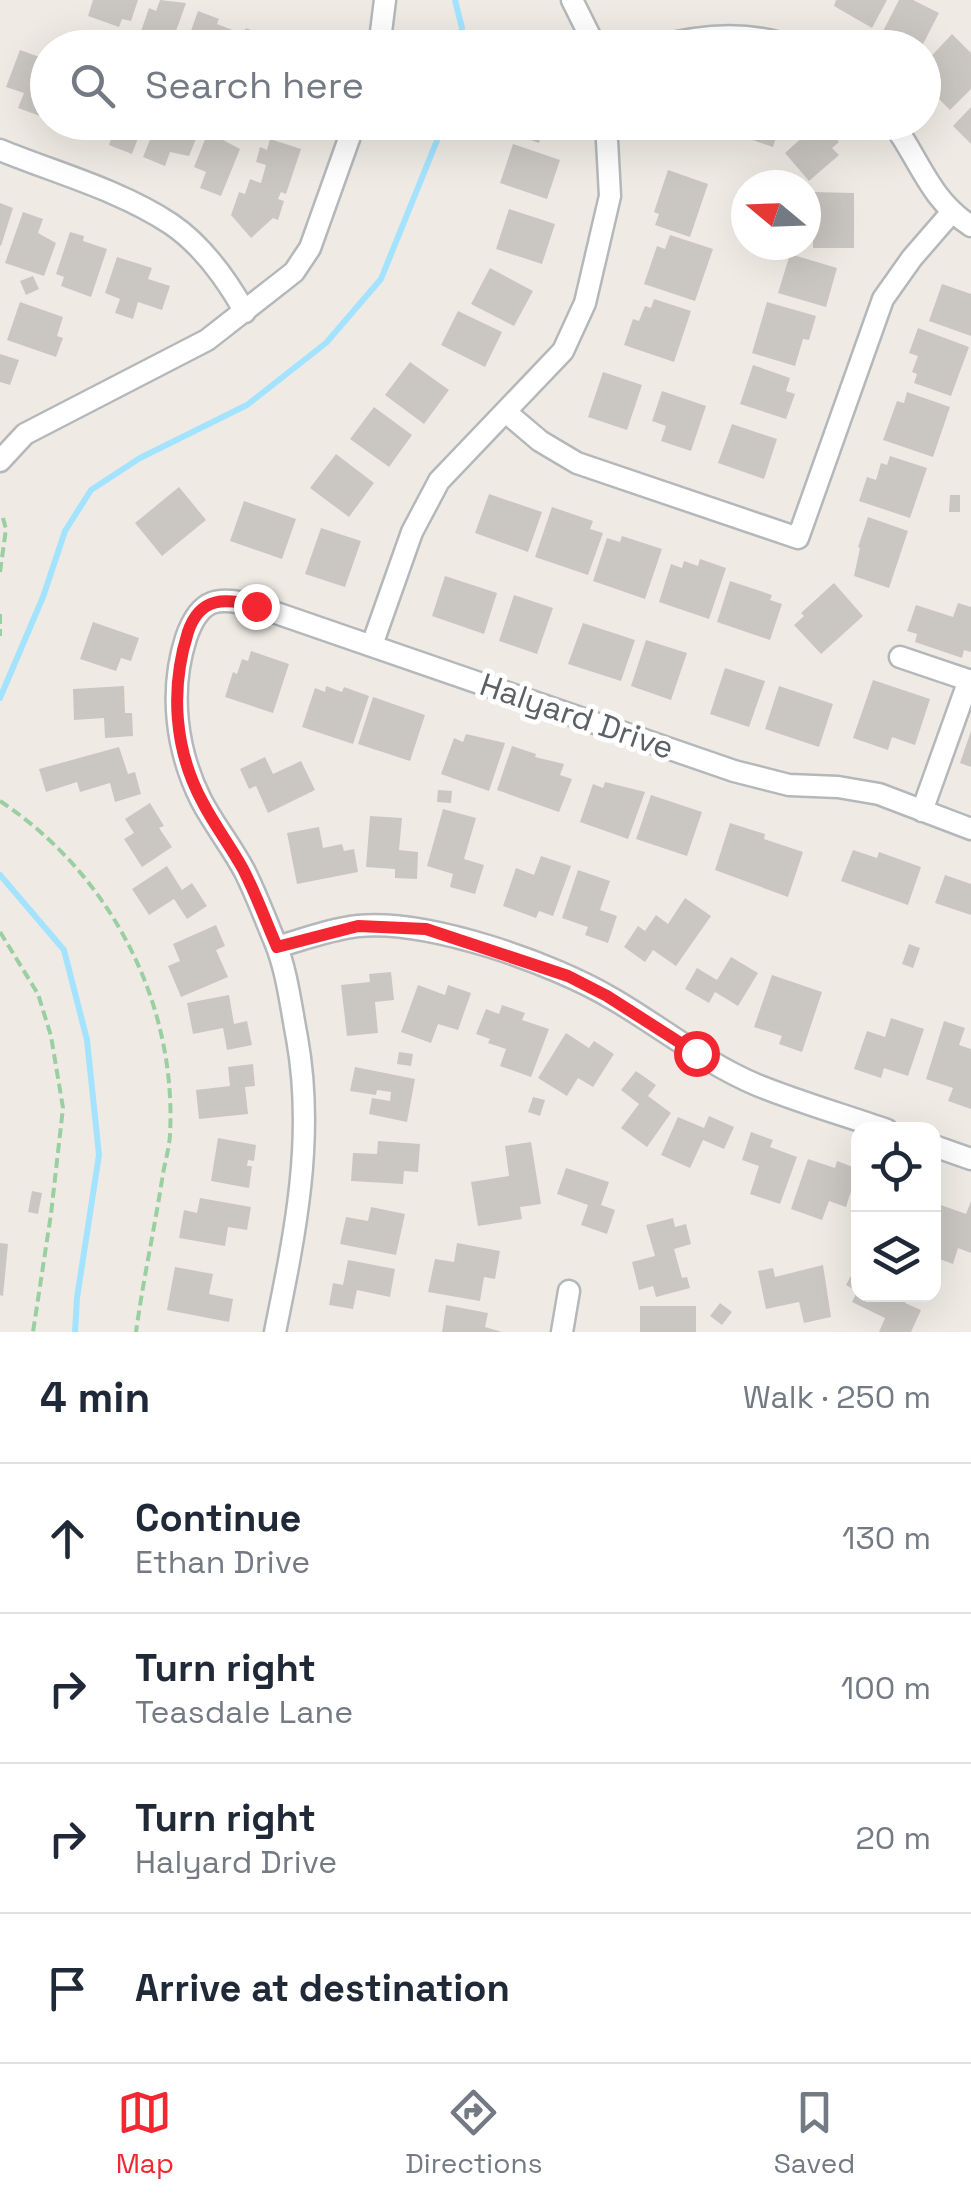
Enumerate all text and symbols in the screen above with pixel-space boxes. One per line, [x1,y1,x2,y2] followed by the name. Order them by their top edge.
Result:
[30,30,941,140] search box
[65,58,120,113] icon: search
[145,61,364,109] text: Search here
[731,170,821,260] north arrow
[234,584,280,630] route end
[475,664,679,768] street label: Halyard Drive
[674,1031,720,1077] route start
[851,1122,941,1302] map controls
[851,1122,941,1212] button: locate
[851,1212,941,1302] button: layers
[40,1371,150,1424] text: 4 min
[743,1377,931,1417] text: Walk · 250 m
[135,1494,301,1542] text: Continue
[40,1511,95,1566] icon: ahead
[842,1518,931,1558] text: 130 m
[135,1542,310,1582] text: Ethan Drive
[135,1644,316,1692] text: Turn right
[40,1661,95,1716] icon: right
[841,1668,931,1708] text: 100 m
[135,1692,353,1732] text: Teasdale Lane
[135,1794,316,1842] text: Turn right
[40,1811,95,1866] icon: right
[855,1818,931,1858] text: 20 m
[135,1842,337,1882] text: Halyard Drive
[40,1961,95,2016] icon: arrive
[135,1964,510,2012] text: Arrive at destination
[116,2085,174,2181] tab: Map
[405,2085,542,2181] tab: Directions
[774,2085,855,2181] tab: Saved

